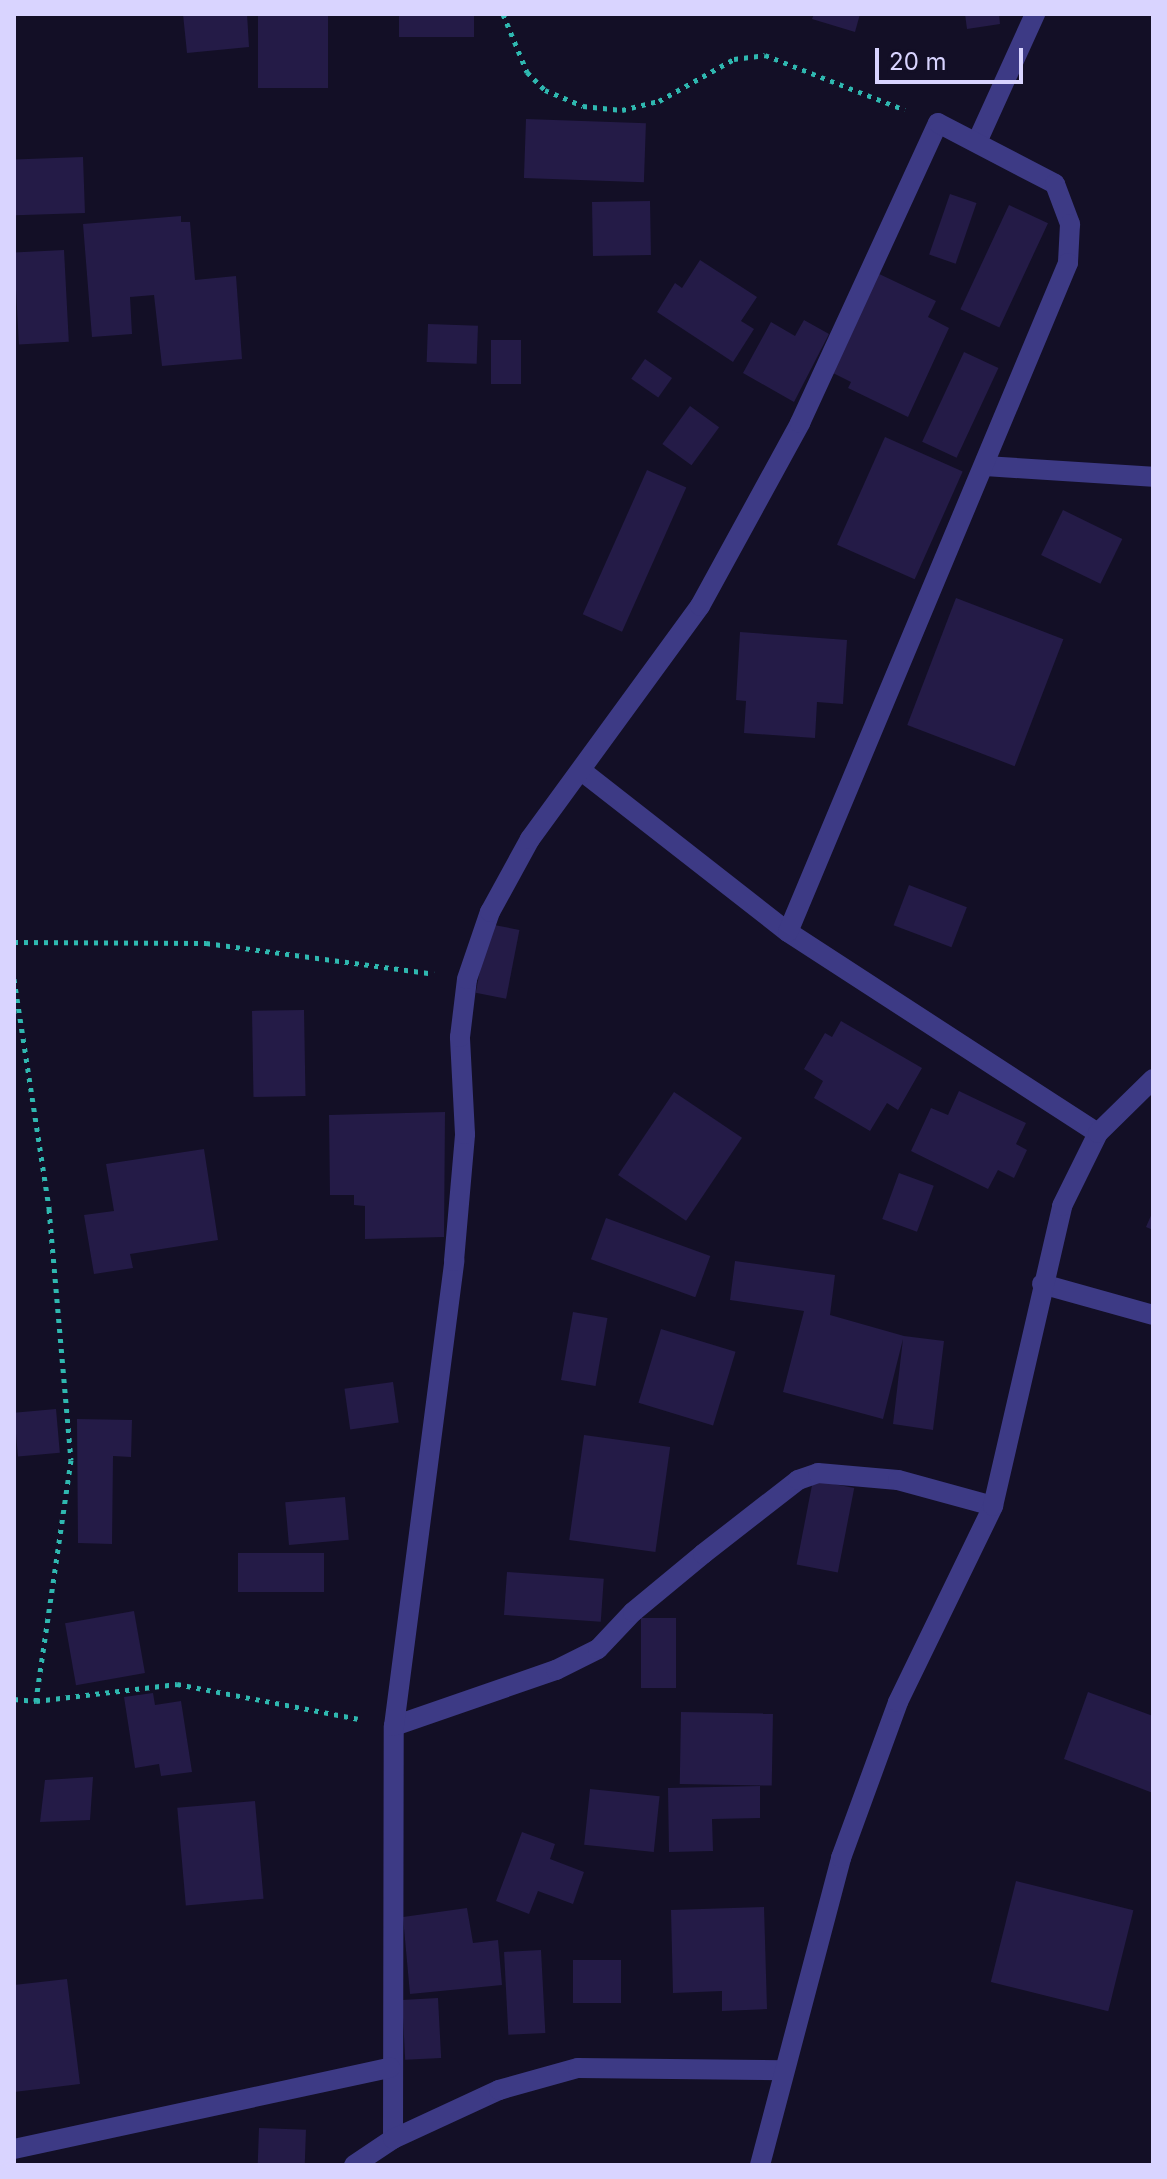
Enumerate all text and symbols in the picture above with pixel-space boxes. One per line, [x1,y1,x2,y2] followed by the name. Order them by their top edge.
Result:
[879,32,1027,82] scale bar
[889,47,947,76] text: 20 m

